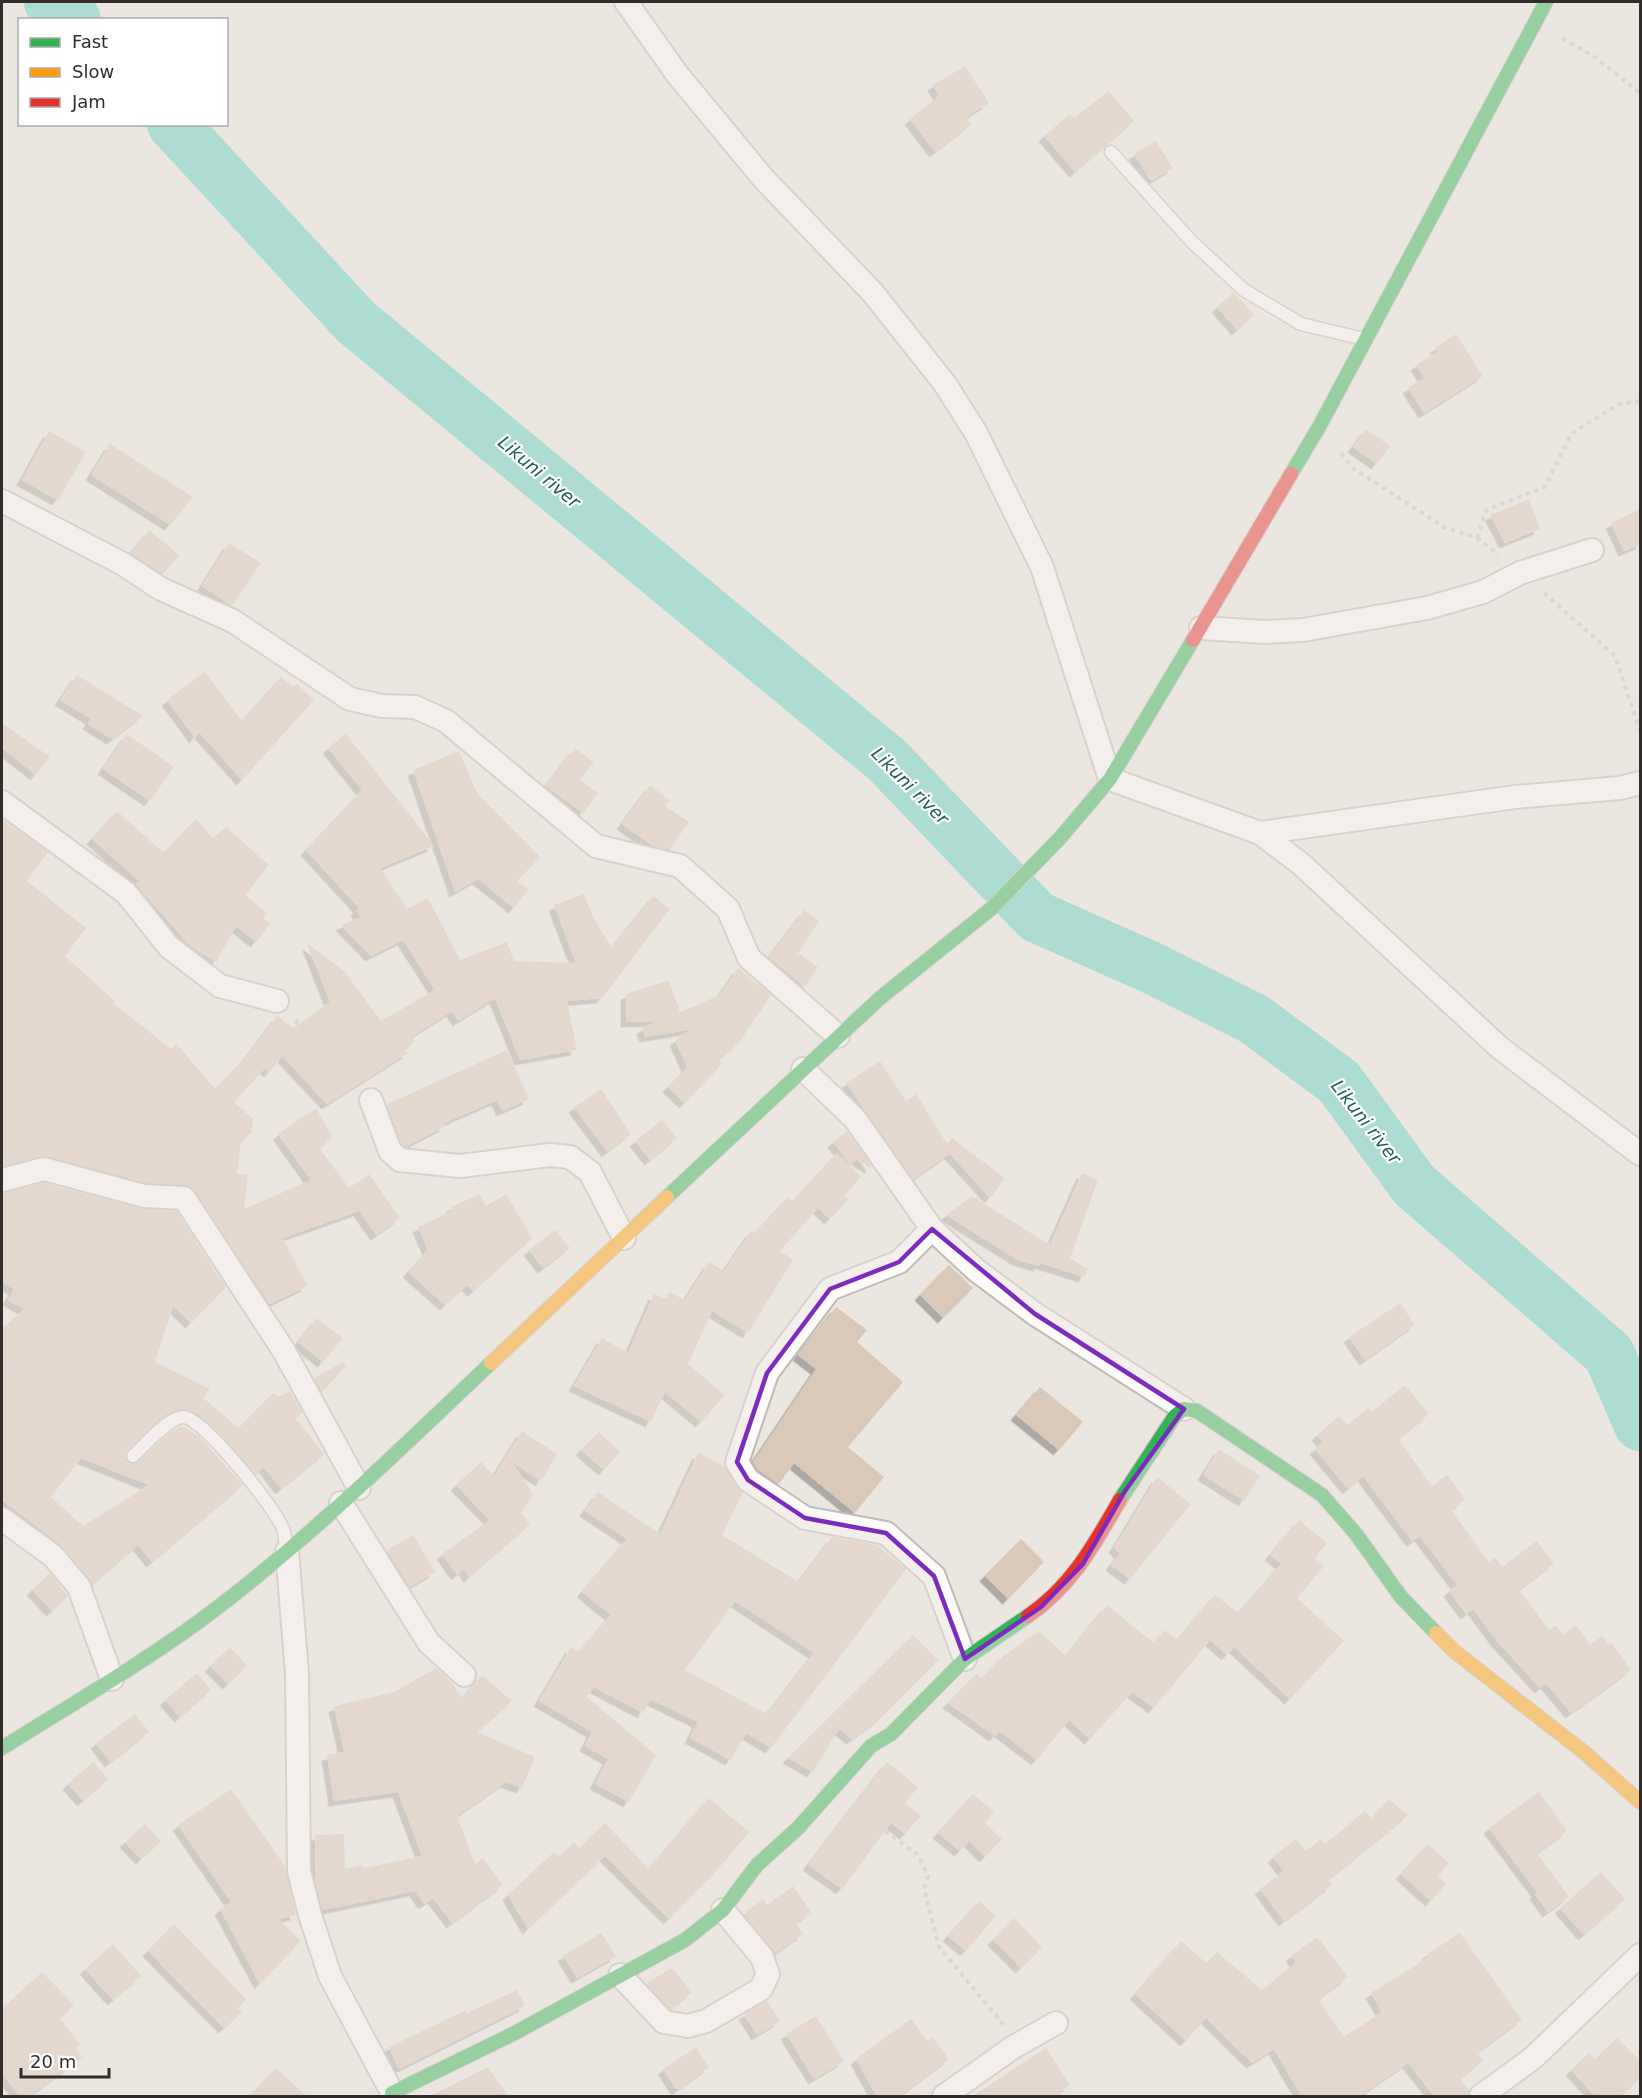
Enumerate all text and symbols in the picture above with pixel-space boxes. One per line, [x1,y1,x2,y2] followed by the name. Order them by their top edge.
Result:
[18,18,228,126] legend
[72,31,108,52] text: Fast
[72,61,114,82] text: Slow
[71,91,106,112] text: Jam
[494,431,586,513] water label: Likuni river
[867,743,954,830] water label: Likuni river
[1327,1076,1407,1169] water label: Likuni river
[21,2041,110,2079] scale bar
[30,2051,76,2072] text: 20 m

